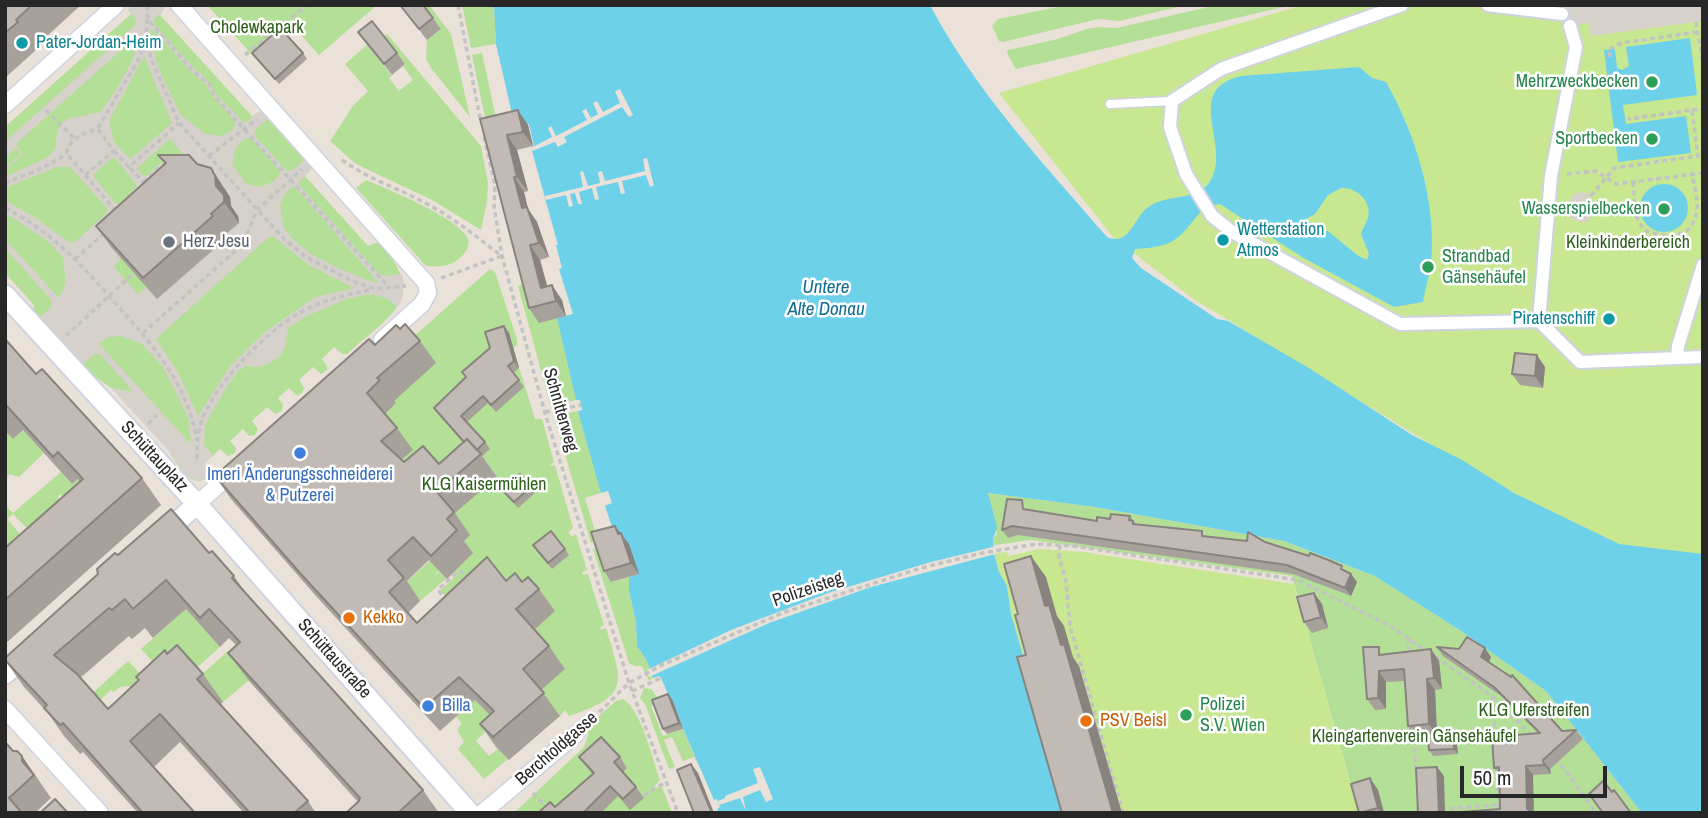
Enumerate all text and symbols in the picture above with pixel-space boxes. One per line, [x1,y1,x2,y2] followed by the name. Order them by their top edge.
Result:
[210,17,304,39] park label: Cholewkapark
[36,32,161,54] place label: Pater-Jordan-Heim
[14,35,30,51] marker: Pater-Jordan-Heim
[1516,71,1638,93] place label: Mehrzweckbecken
[1644,74,1660,90] marker: Mehrzweckbecken
[1555,128,1638,150] place label: Sportbecken
[1644,131,1660,147] marker: Sportbecken
[1522,198,1650,220] place label: Wasserspielbecken
[1656,201,1672,217] marker: Wasserspielbecken
[1237,219,1325,262] place label: Wetterstation Atmos
[183,231,249,253] place label: Herz Jesu
[1215,232,1231,248] marker: Wetterstation Atmos
[1566,232,1690,254] park label: Kleinkinderbereich
[161,234,177,250] marker: Herz Jesu
[1442,246,1526,288] place label: Strandbad Gänsehäufel
[1420,259,1436,275] marker: Strandbad Gänsehäufel
[787,277,865,321] water label: Untere Alte Donau
[1512,308,1595,330] place label: Piratenschiff
[1601,311,1617,327] marker: Piratenschiff
[538,366,582,454] street label: Schnitterweg
[116,417,192,497] street label: Schüttauplatz
[292,445,308,461] marker: Imeri Änderungsschneiderei & Putzerei
[207,464,393,506] place label: Imeri Änderungsschneiderei & Putzerei
[422,474,546,496] park label: KLG Kaisermühlen
[770,568,846,612] street label: Polizeisteg
[363,607,404,629] place label: Kekko
[341,610,357,626] marker: Kekko
[292,615,376,703] street label: Schüttaustraße
[1200,694,1265,736] place label: Polizei S.V. Wien
[442,695,471,717] place label: Billa
[420,698,436,714] marker: Billa
[1479,700,1589,722] park label: KLG Uferstreifen
[512,707,602,791] street label: Berchtoldgasse
[1178,707,1194,723] marker: Polizei S.V. Wien
[1100,710,1166,732] place label: PSV Beisl
[1078,713,1094,729] marker: PSV Beisl
[1312,726,1516,748] park label: Kleingartenverein Gänsehäufel
[1463,752,1610,796] scale bar
[1473,763,1511,792] text: 50 m

